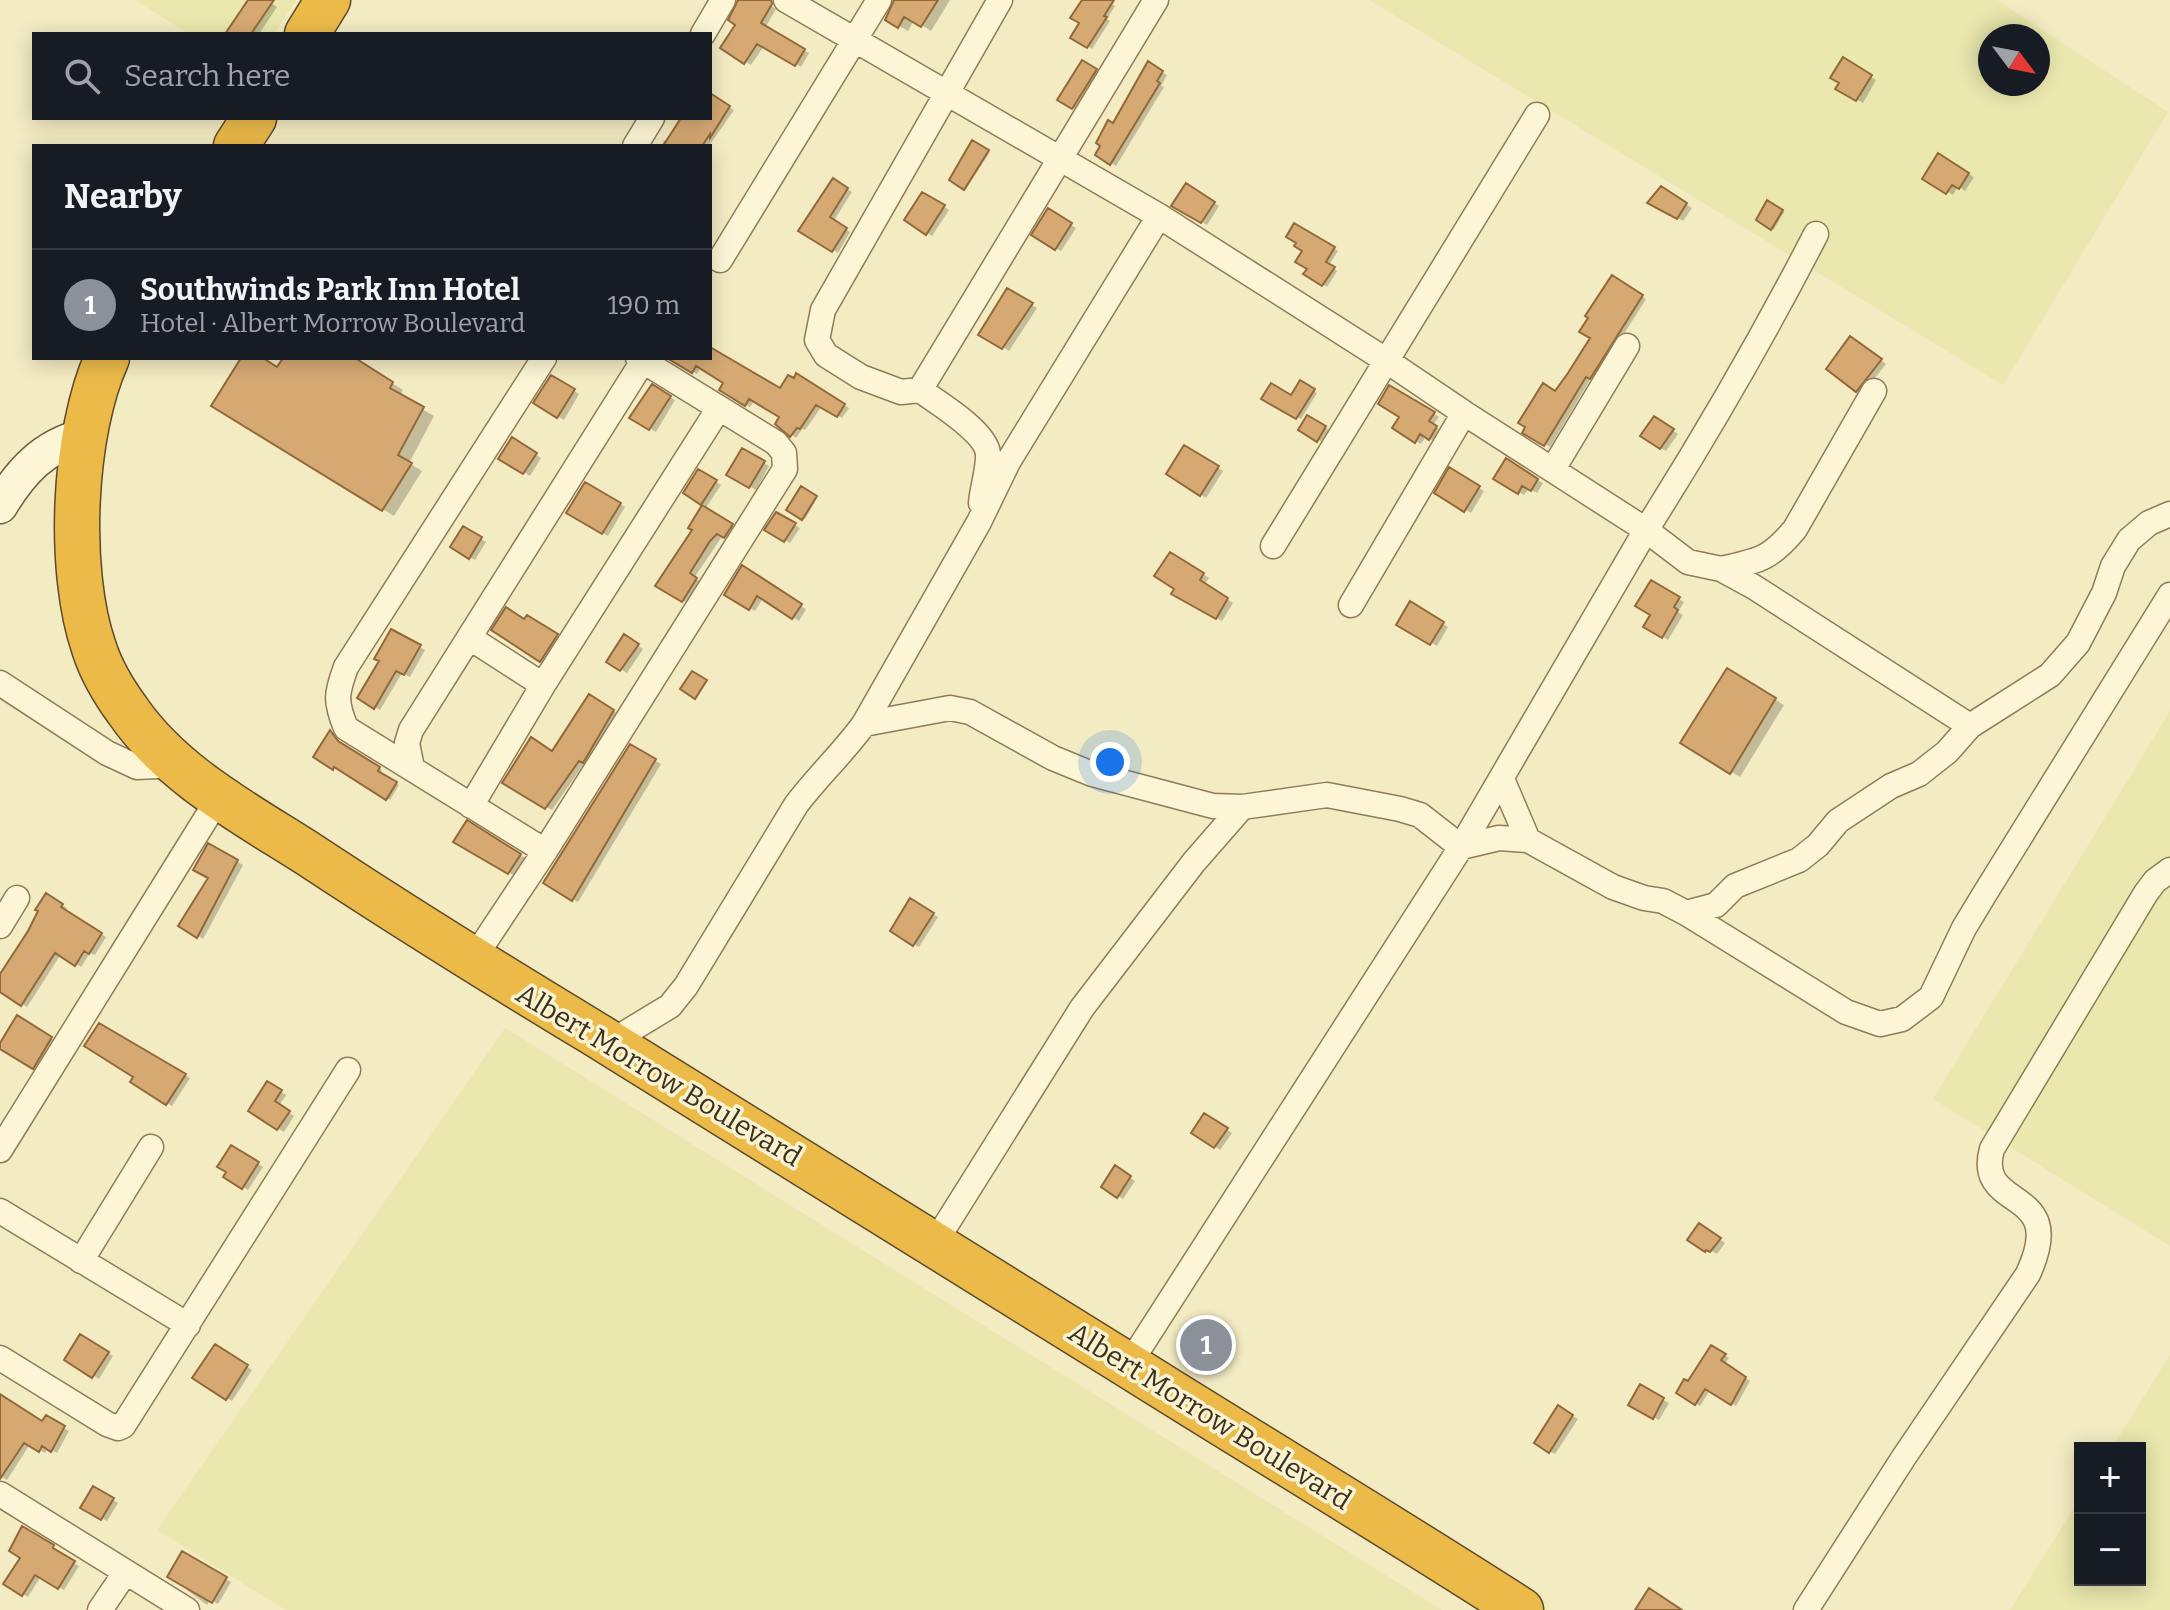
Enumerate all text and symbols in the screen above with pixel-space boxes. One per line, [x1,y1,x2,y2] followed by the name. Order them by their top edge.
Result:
[1978,24,2050,96] north arrow
[32,32,712,120] search box
[60,54,104,98] icon: search
[124,58,291,94] text: Search here
[64,176,182,217] text: Nearby
[140,272,520,308] text: Southwinds Park Inn Hotel
[84,290,96,321] text: 1
[608,290,680,321] text: 190 m
[140,308,525,339] text: Hotel · Albert Morrow Boulevard
[1090,742,1130,782] your location
[510,977,808,1173] street label: Albert Morrow Boulevard
[1063,1315,1357,1517] street label: Albert Morrow Boulevard
[1180,1315,1232,1375] pin: 1
[2074,1442,2146,1586] map controls
[2074,1442,2146,1514] button: +
[2074,1514,2146,1586] button: −

